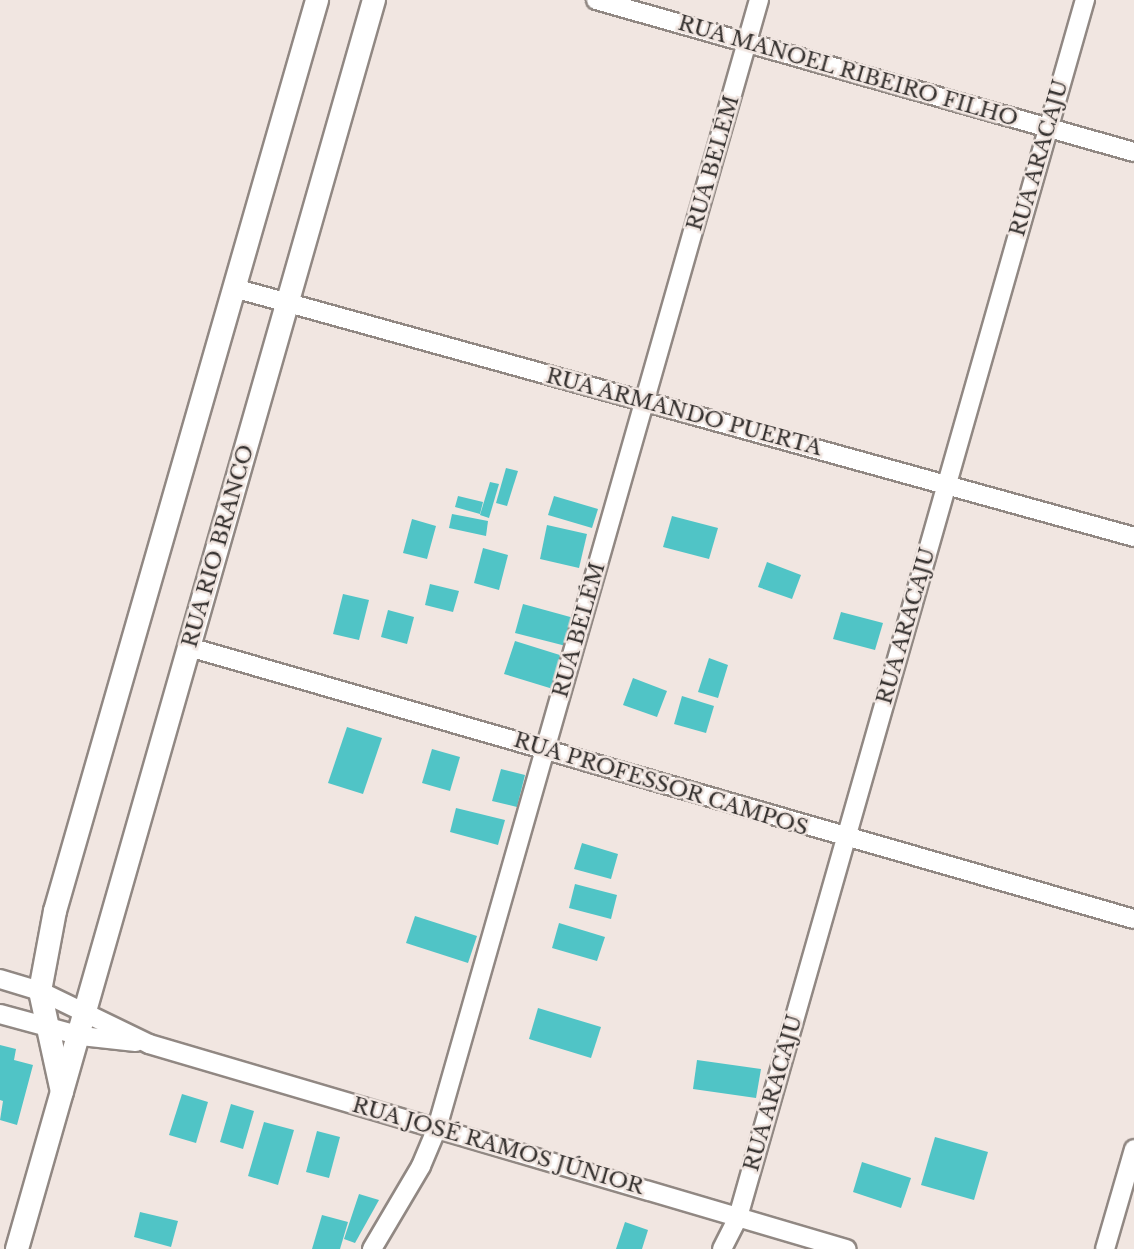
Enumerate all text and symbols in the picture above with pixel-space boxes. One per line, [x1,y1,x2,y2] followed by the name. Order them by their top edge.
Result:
[674,10,1022,132] street label: RUA MANOEL RIBEIRO FILHO
[1004,76,1074,240] street label: RUA ARACAJU
[682,92,744,234] street label: RUA BELÉM
[543,363,825,461] street label: RUA ARMANDO PUERTA
[177,441,259,651] street label: RUA RIO BRANCO
[871,544,941,708] street label: RUA ARACAJU
[548,559,610,701] street label: RUA BELÉM
[510,727,812,841] street label: RUA PROFESSOR CAMPOS
[738,1011,808,1175] street label: RUA ARACAJU
[349,1092,647,1200] street label: RUA JOSÉ RAMOS JÚNIOR

